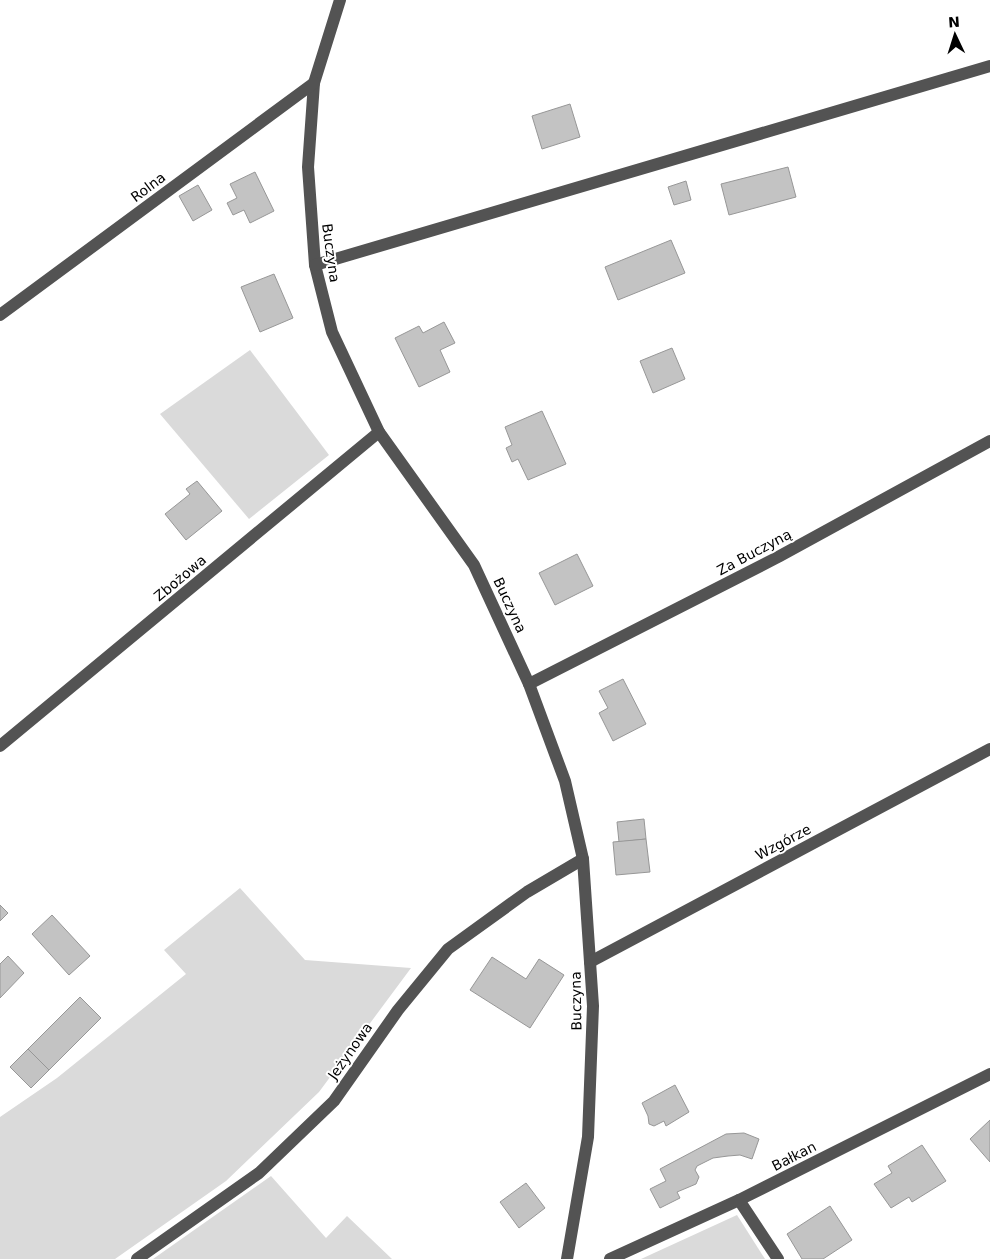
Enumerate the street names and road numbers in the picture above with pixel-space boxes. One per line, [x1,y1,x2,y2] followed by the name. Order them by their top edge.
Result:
[128,169,168,205] street label: Rolna
[319,223,343,283] street label: Buczyna
[714,526,794,578] street label: Za Buczyną
[151,552,209,604] street label: Zbożowa
[490,575,530,635] street label: Buczyna
[753,821,813,863] street label: Wzgórze
[567,971,585,1031] street label: Buczyna
[324,1019,375,1083] street label: Jeżynowa
[769,1138,819,1174] street label: Bałkan

